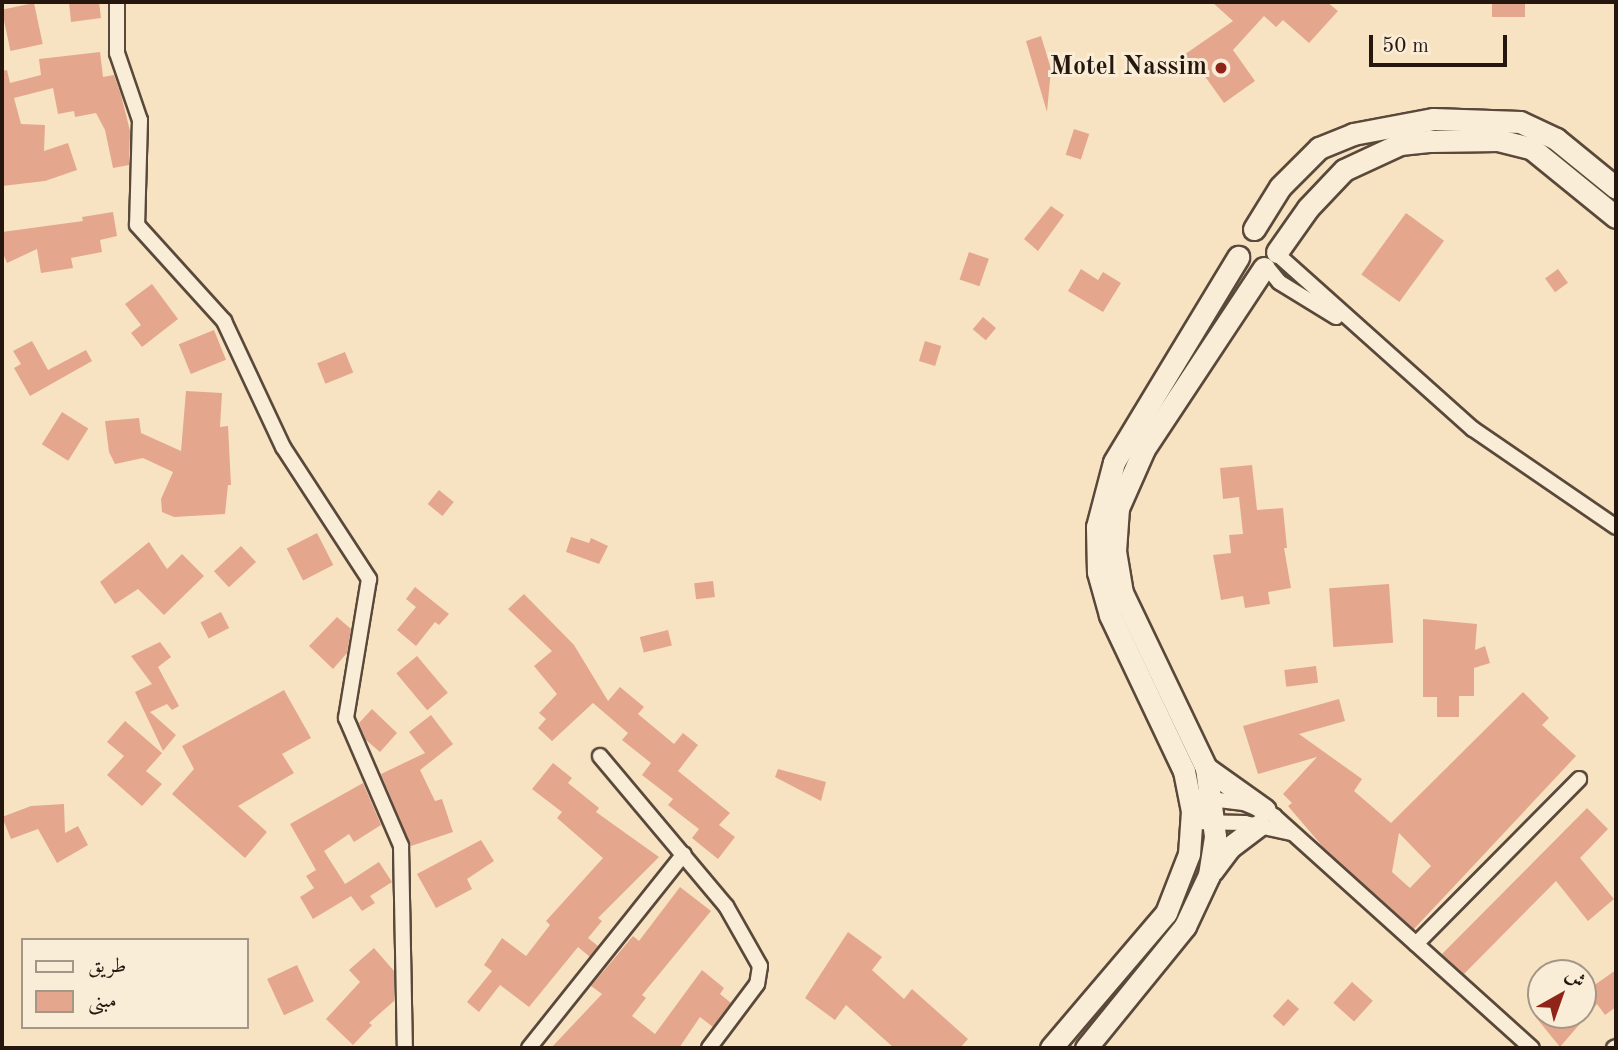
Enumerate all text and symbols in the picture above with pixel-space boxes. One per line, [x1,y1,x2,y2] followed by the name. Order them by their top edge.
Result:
[1373,21,1511,65] scale bar
[1382,36,1429,57] text: 50 m
[1050,52,1207,84] place label: Motel Nassim
[1213,60,1229,76] marker: Motel Nassim
[21,938,248,1029] legend
[88,956,126,977] text: طريق
[1527,959,1597,1029] north arrow
[1561,966,1588,992] text: ش
[88,991,117,1012] text: مبنى

